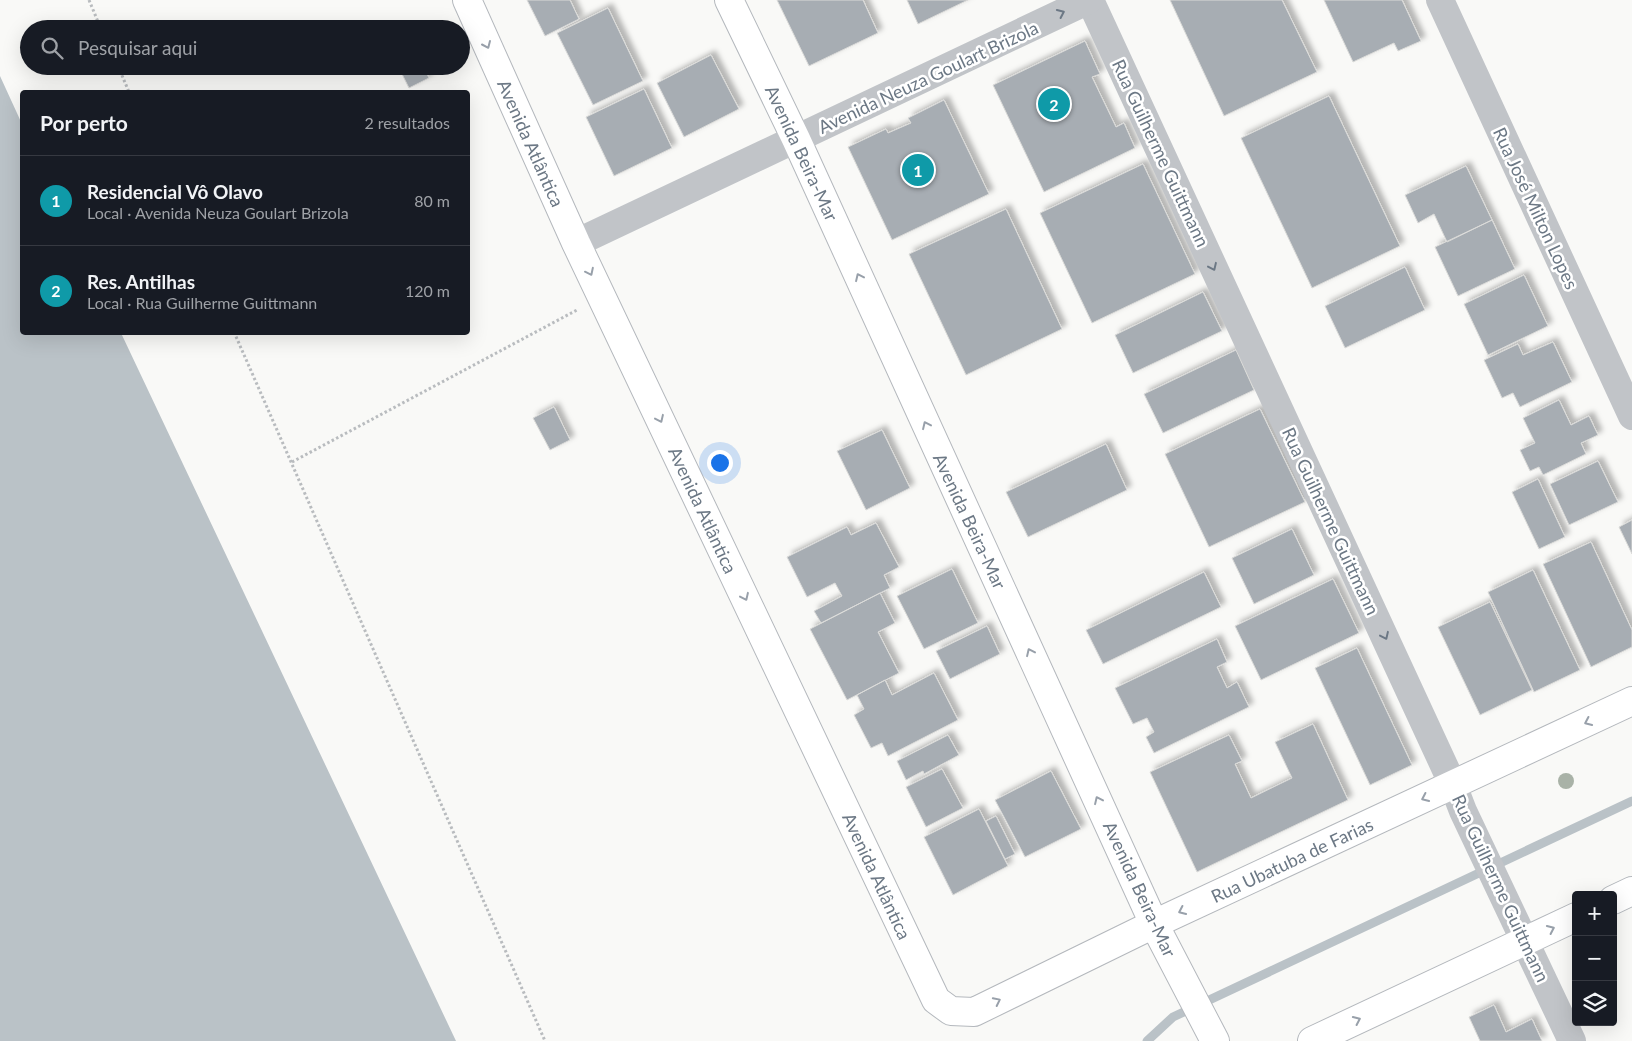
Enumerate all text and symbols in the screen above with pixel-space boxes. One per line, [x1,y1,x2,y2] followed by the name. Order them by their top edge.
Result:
[1056,9,1065,20] one-way arrow
[814,16,1042,138] street label: Avenida Neuza Goulart Brizola
[20,20,470,75] search box
[38,34,66,62] icon: search
[78,36,197,59] text: Pesquisar aqui
[481,39,491,48] one-way arrow
[1108,56,1214,250] street label: Rua Guilherme Guittmann
[493,76,569,210] street label: Avenida Atlântica
[761,82,843,225] street label: Avenida Beira-Mar
[1038,85,1070,123] pin: 2
[40,110,128,135] text: Por perto
[364,113,450,132] text: 2 resultados
[1489,124,1583,293] street label: Rua José Milton Lopes
[902,151,934,189] pin: 1
[87,180,263,203] text: Residencial Vô Olavo
[51,191,61,210] text: 1
[414,191,450,210] text: 80 m
[87,203,349,222] text: Local · Avenida Neuza Goulart Brizola
[1207,262,1218,271] one-way arrow
[584,267,594,276] one-way arrow
[87,270,195,293] text: Res. Antilhas
[854,273,865,282] one-way arrow
[51,281,61,300] text: 2
[405,281,450,300] text: 120 m
[87,293,317,312] text: Local · Rua Guilherme Guittmann
[654,414,664,423] one-way arrow
[922,421,933,430] one-way arrow
[1278,424,1384,618] street label: Rua Guilherme Guittmann
[664,443,742,577] street label: Avenida Atlântica
[707,450,733,476] your location
[929,450,1011,593] street label: Avenida Beira-Mar
[739,592,749,601] one-way arrow
[1378,631,1388,640] one-way arrow
[1026,648,1037,657] one-way arrow
[1584,715,1593,726] one-way arrow
[1448,791,1554,985] street label: Rua Guilherme Guittmann
[1421,792,1430,802] one-way arrow
[1093,796,1104,805] one-way arrow
[838,809,916,943] street label: Avenida Atlântica
[1207,813,1377,907] street label: Rua Ubatuba de Farias
[1099,818,1181,961] street label: Avenida Beira-Mar
[1572,891,1617,1026] map controls
[1572,891,1617,936] button: +
[1178,905,1187,915] one-way arrow
[1546,925,1555,935] one-way arrow
[1572,936,1617,981] button: −
[1572,981,1617,1026] button: layers
[992,997,1001,1007] one-way arrow
[1351,1017,1360,1027] one-way arrow

